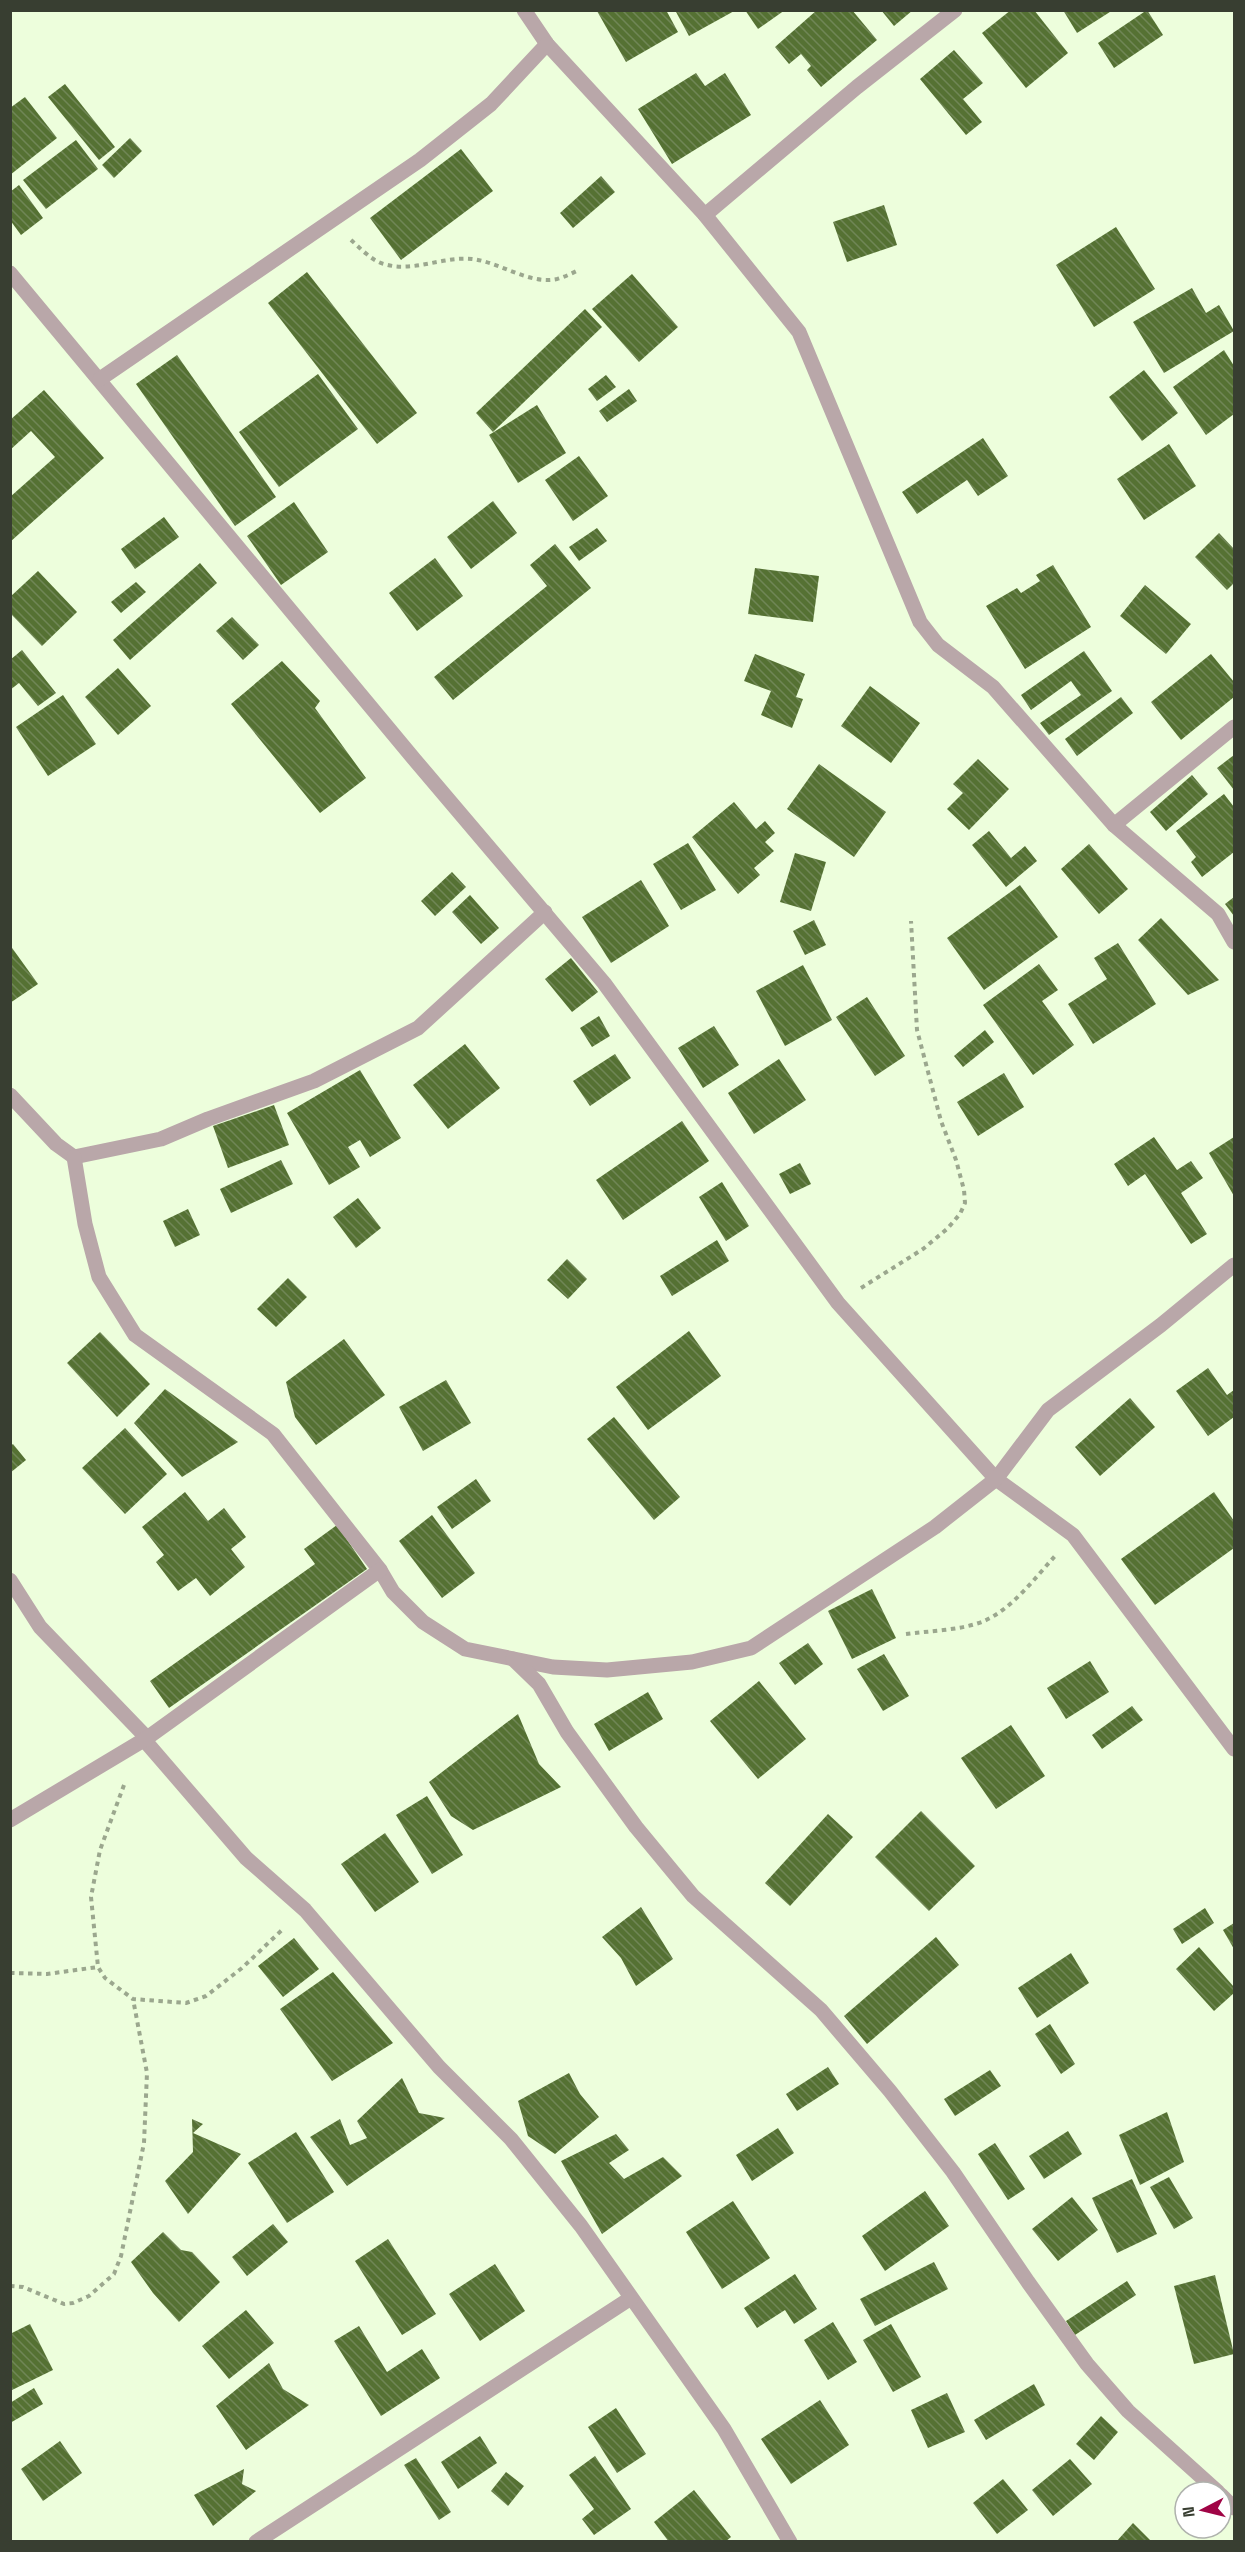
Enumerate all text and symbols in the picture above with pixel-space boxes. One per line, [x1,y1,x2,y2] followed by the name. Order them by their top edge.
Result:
[1173,2480,1233,2540] north arrow
[1178,2505,1200,2518] text: N

